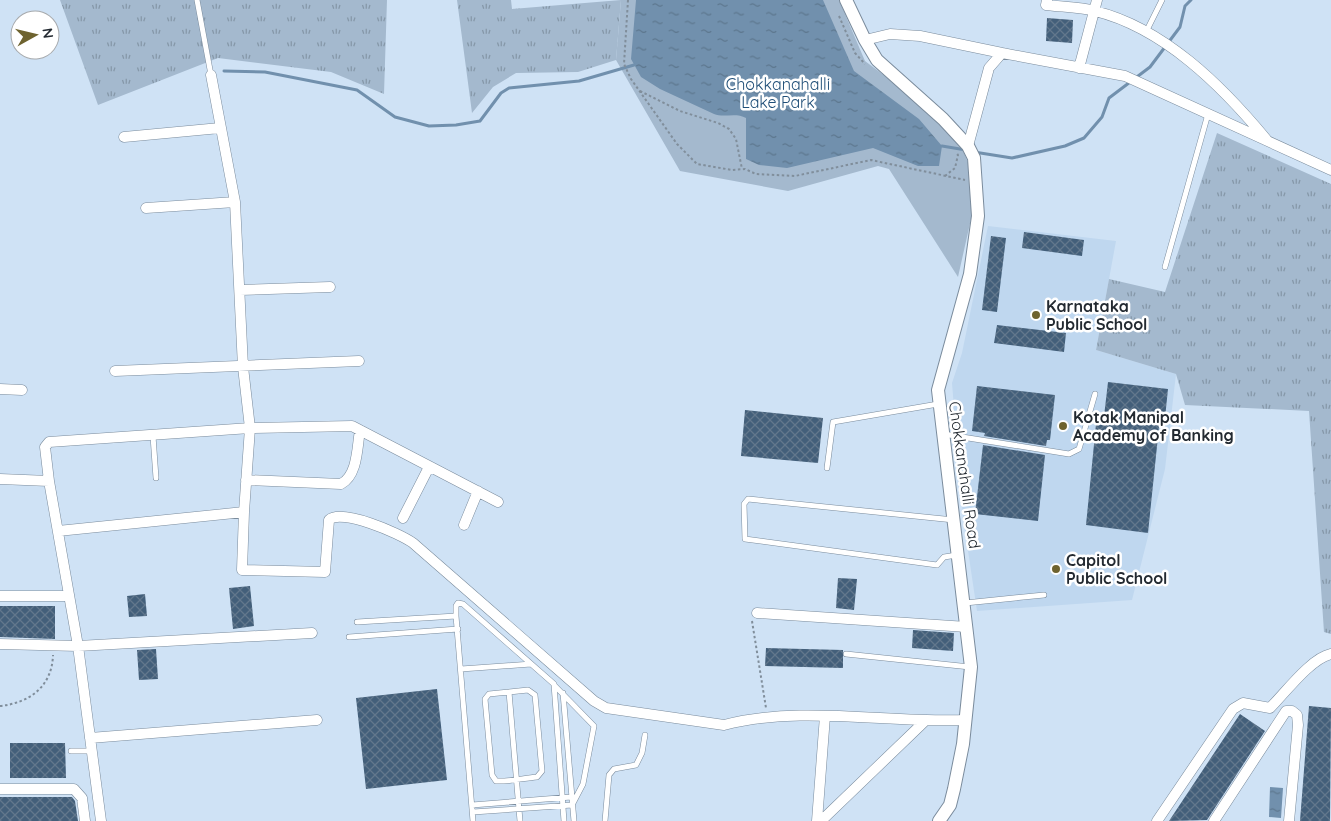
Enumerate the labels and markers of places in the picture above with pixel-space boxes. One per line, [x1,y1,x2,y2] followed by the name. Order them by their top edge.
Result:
[1046,296,1147,334] place label: Karnataka Public School
[1030,309,1042,321] marker: Karnataka Public School
[1073,407,1234,445] place label: Kotak Manipal Academy of Banking
[1057,420,1069,432] marker: Kotak Manipal Academy of Banking
[1066,550,1167,588] place label: Capitol Public School
[1050,563,1062,575] marker: Capitol Public School

